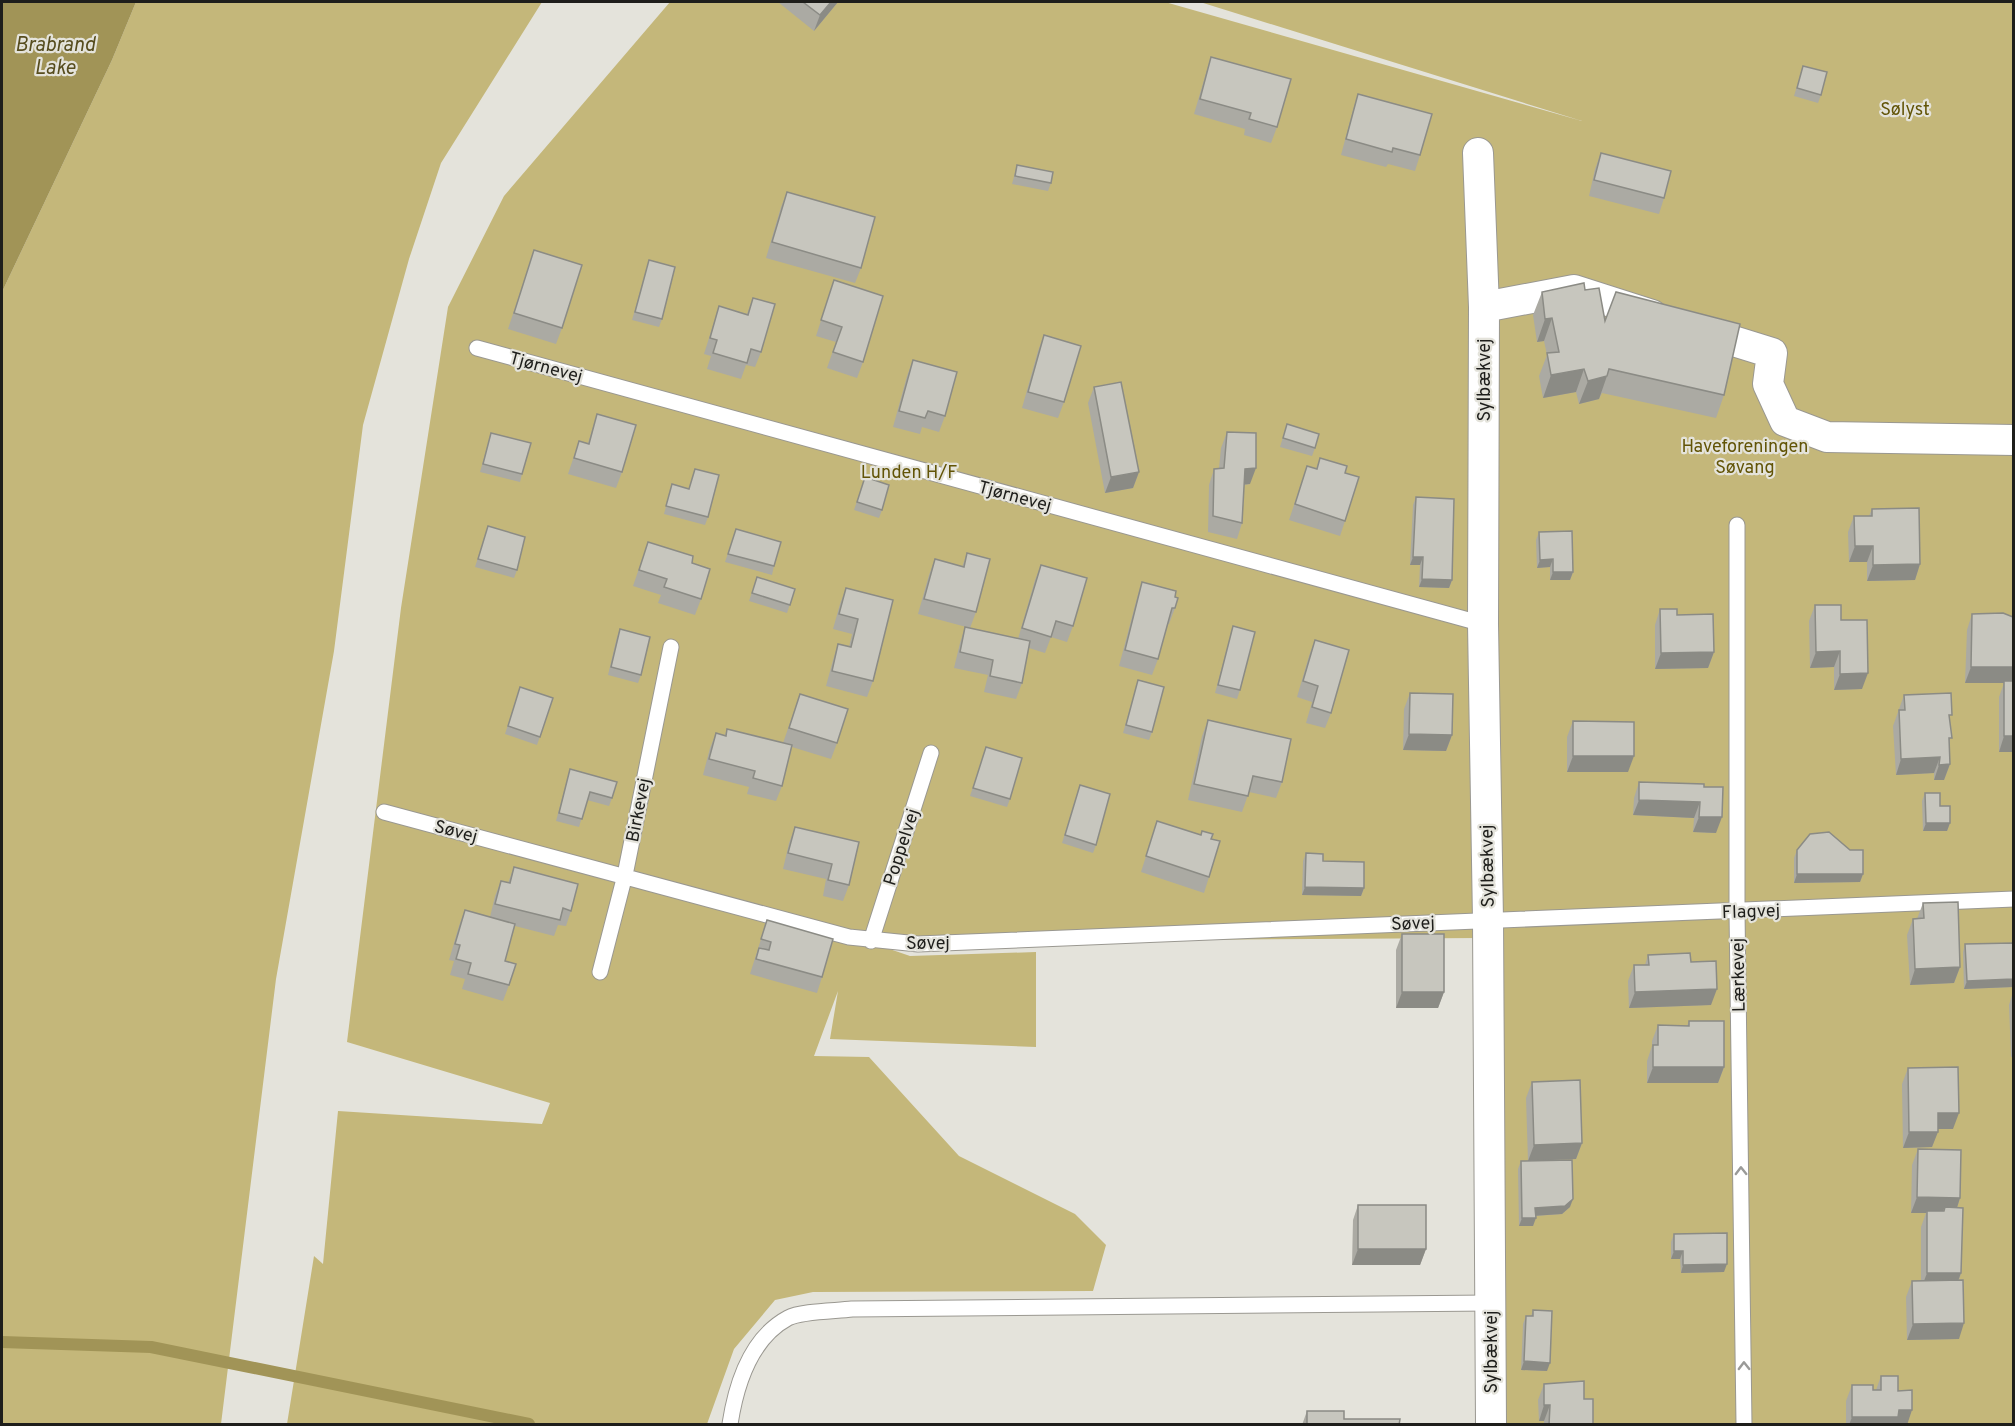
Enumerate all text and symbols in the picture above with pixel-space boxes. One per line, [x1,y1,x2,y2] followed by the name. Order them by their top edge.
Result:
[15,33,96,82] water label: Brabrand Lake
[1880,99,1930,122] park label: Sølyst
[1474,338,1497,422] street label: Sylbækvej
[506,348,585,389] street label: Tjørnevej
[1681,436,1809,480] park label: Haveforeningen Søvang
[861,462,957,485] park label: Lunden H/F
[975,477,1054,518] street label: Tjørnevej
[622,776,657,844] street label: Birkevej
[879,806,926,889] street label: Poppelvej
[431,816,480,849] street label: Søvej
[1476,824,1501,908] street label: Sylbækvej
[1722,900,1781,925] street label: Flagvej
[1391,912,1435,937] street label: Søvej
[906,933,950,956] street label: Søvej
[1727,938,1752,1012] street label: Lærkevej
[1734,1167,1747,1176] one-way arrow
[1481,1310,1504,1394] street label: Sylbækvej
[1737,1362,1750,1371] one-way arrow

